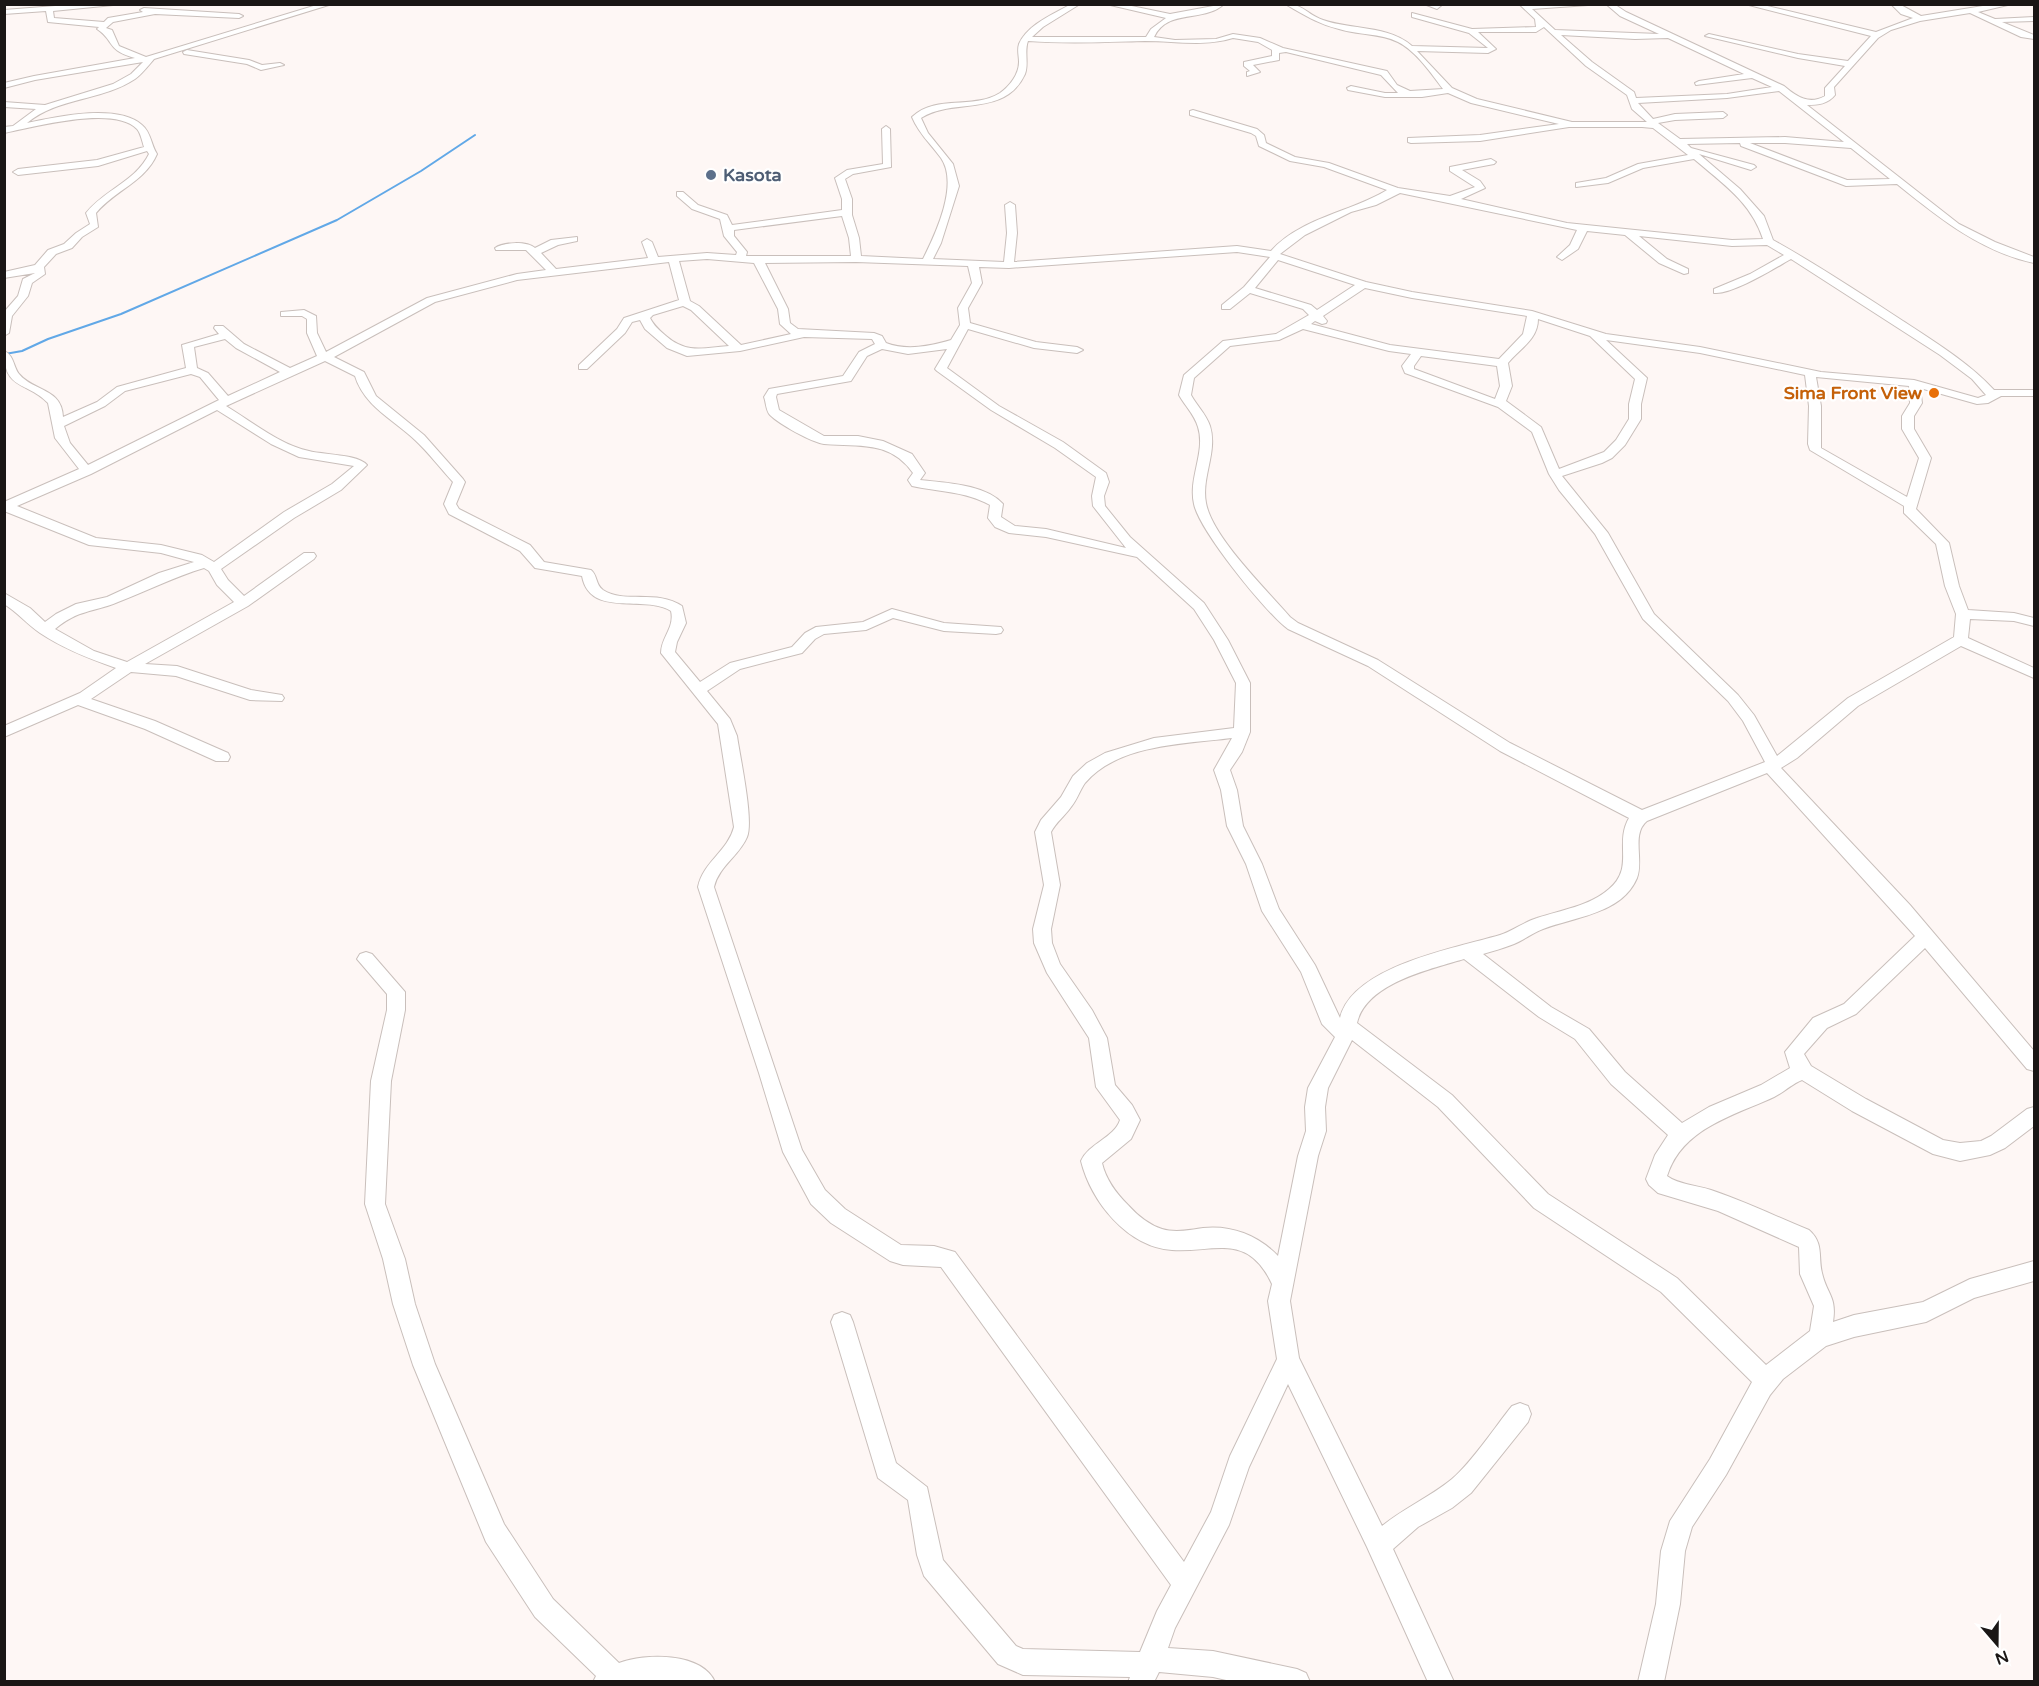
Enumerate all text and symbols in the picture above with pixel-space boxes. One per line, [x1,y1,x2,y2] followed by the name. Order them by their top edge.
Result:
[723,164,782,186] place label: Kasota
[704,168,718,182] marker: Kasota
[1784,382,1923,404] place label: Sima Front View
[1927,386,1941,400] marker: Sima Front View
[1967,1614,2027,1674] north arrow
[1992,1646,2011,1669] text: N

